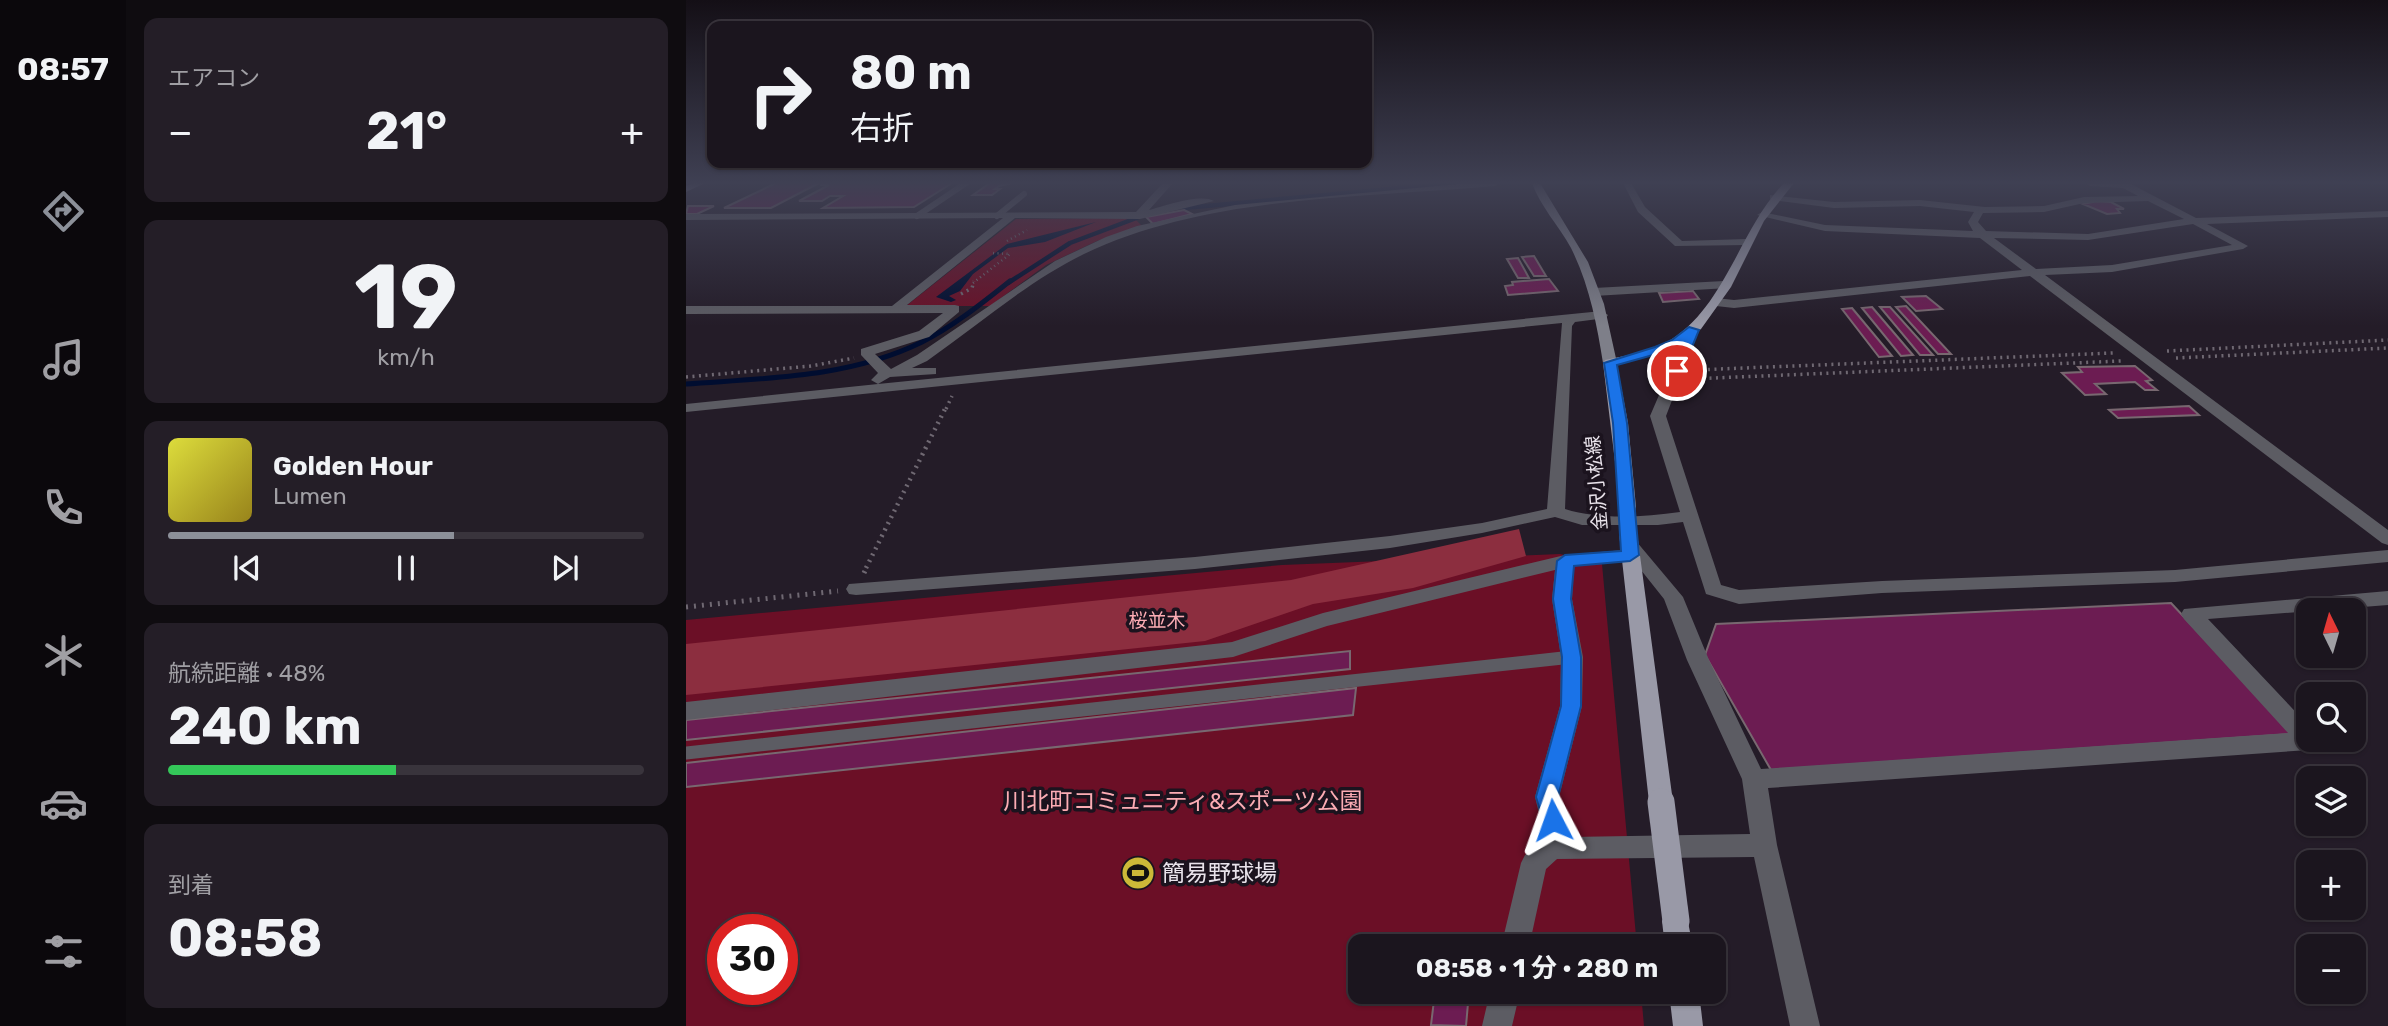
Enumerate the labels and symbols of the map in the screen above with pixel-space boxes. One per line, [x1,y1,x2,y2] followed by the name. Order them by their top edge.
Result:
[1647,341,1707,401] pin
[1581,435,1612,531] street label: 金沢小松線
[2296,598,2366,668] north arrow
[1128,609,1186,632] park label: 桜並木
[1516,783,1590,857] position arrow
[1003,787,1363,815] park label: 川北町コミュニティ&スポーツ公園
[1119,854,1157,892] sports icon: 簡易野球場
[1162,859,1277,887] place label: 簡易野球場
[707,914,798,1005] speed limit sign: 30

